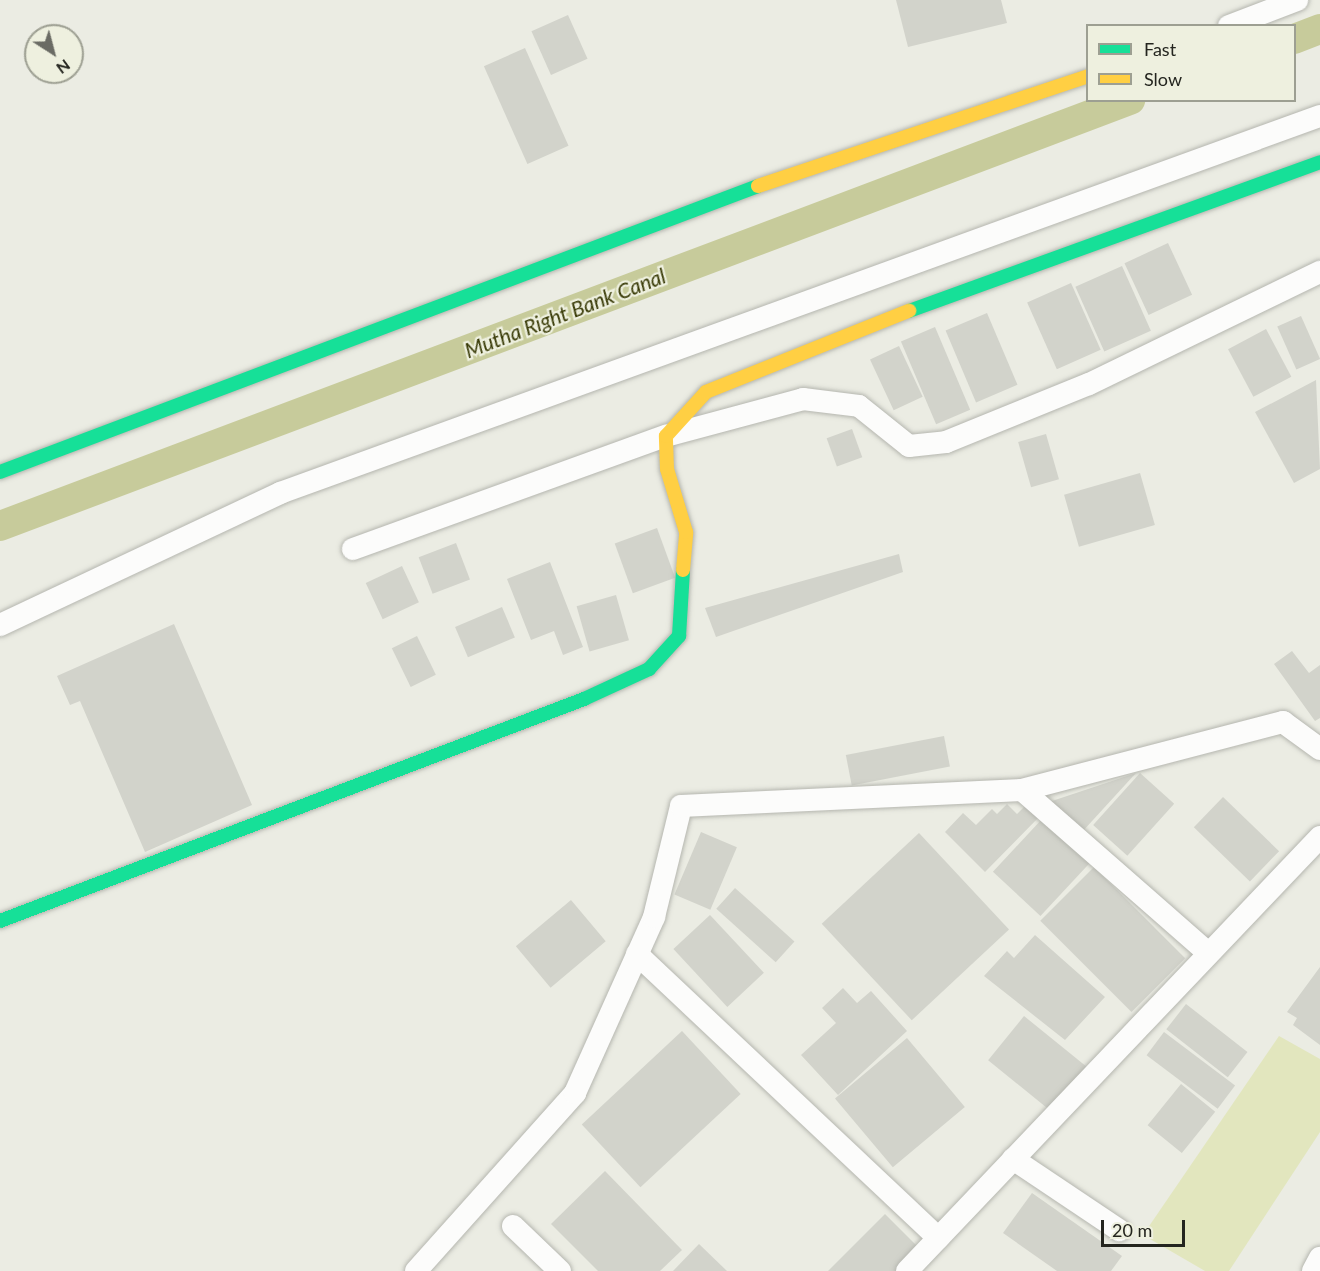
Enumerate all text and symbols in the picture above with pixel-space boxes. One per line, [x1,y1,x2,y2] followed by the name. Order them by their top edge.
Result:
[24,24,84,84] north arrow
[1086,24,1296,102] legend
[1144,38,1176,60] text: Fast
[53,56,74,79] text: N
[1144,68,1182,90] text: Slow
[461,263,669,363] water label: Mutha Right Bank Canal
[1104,1208,1188,1246] scale bar
[1112,1219,1152,1241] text: 20 m

